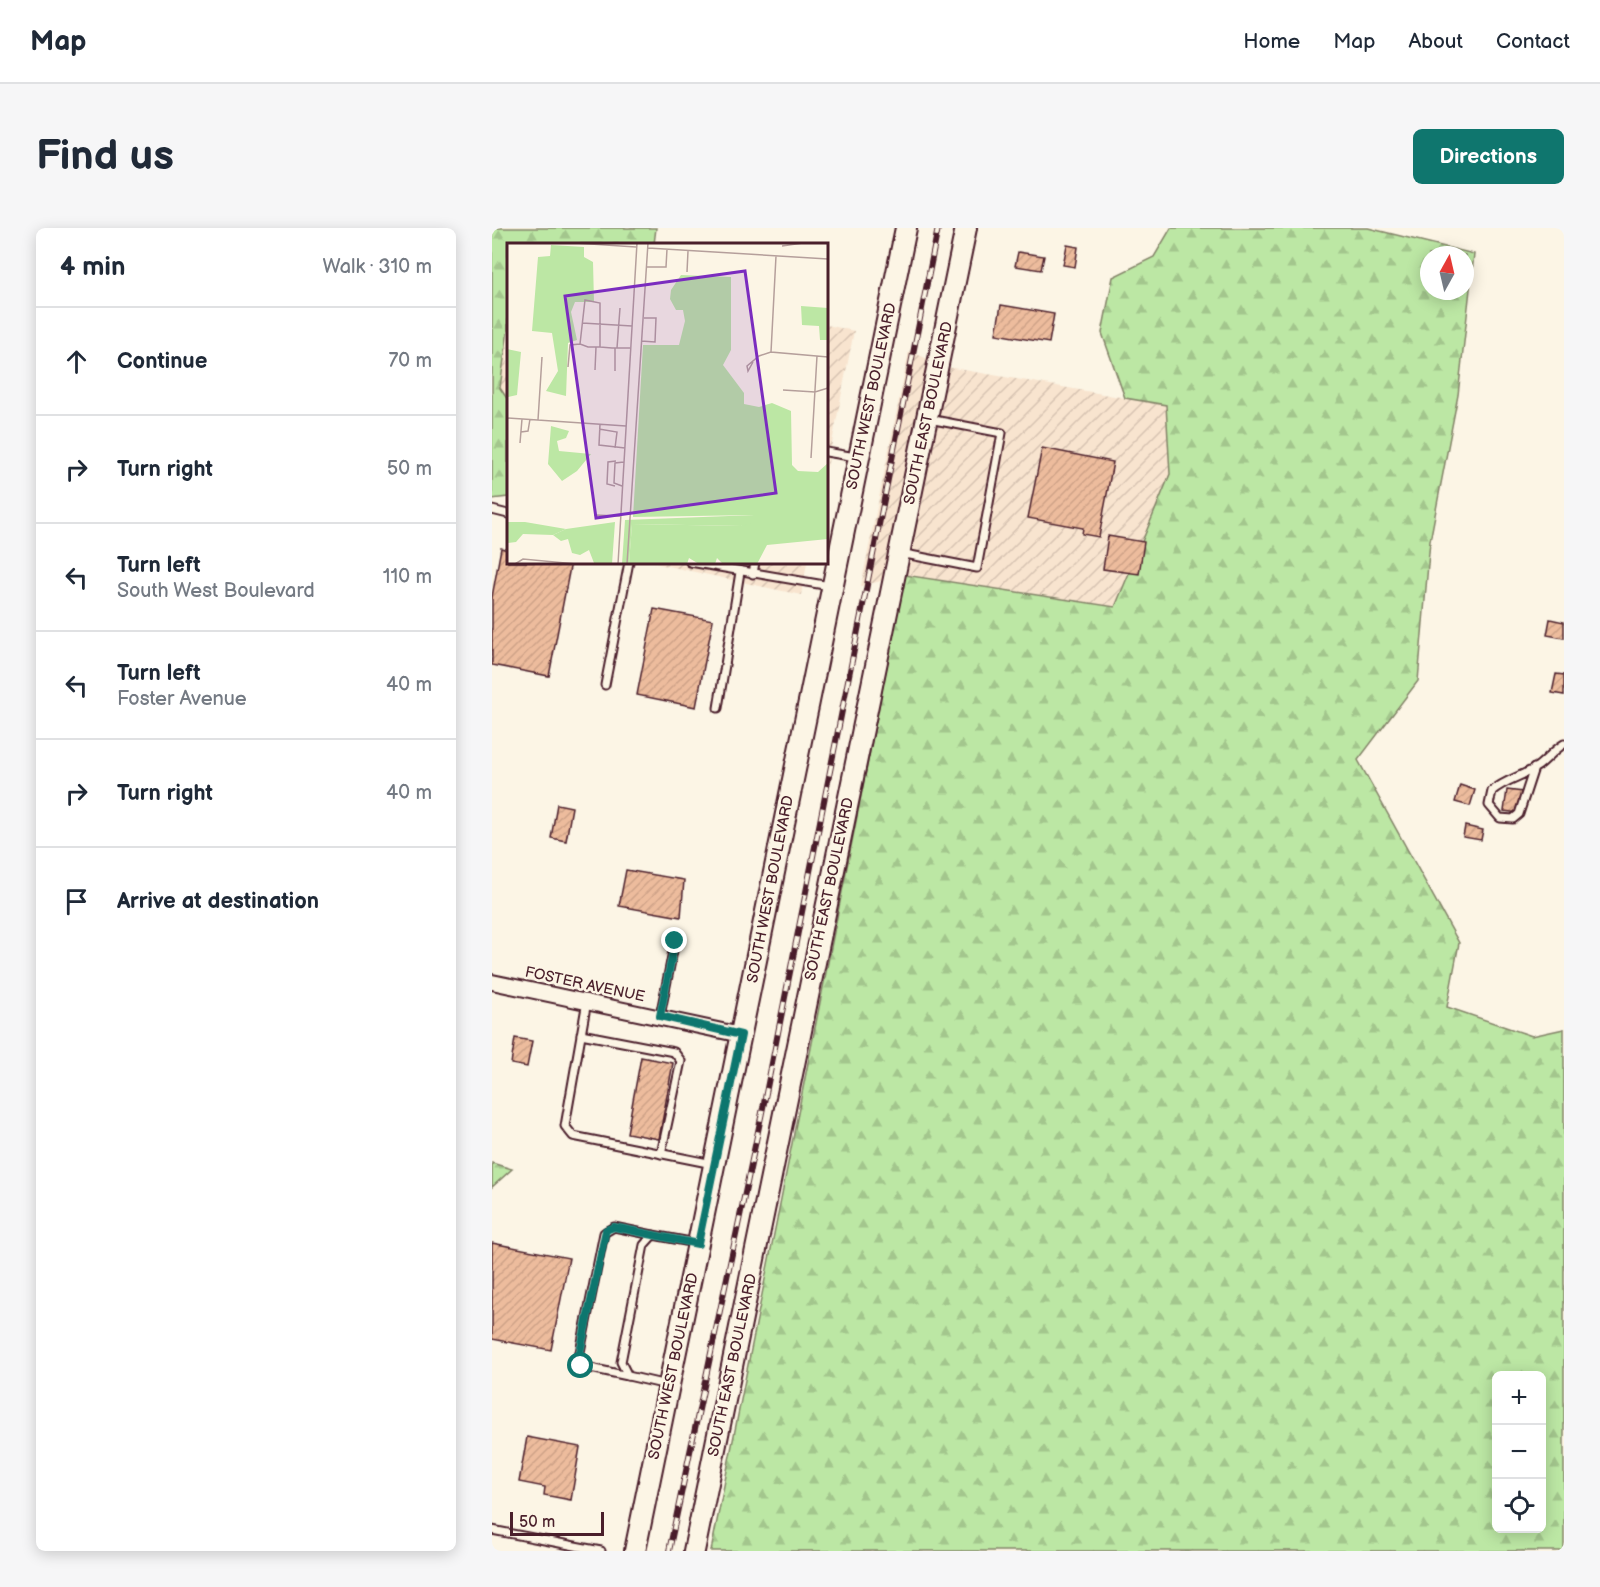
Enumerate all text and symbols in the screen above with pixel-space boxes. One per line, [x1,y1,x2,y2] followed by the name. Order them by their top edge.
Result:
[30,25,86,58] text: Map
[1243,29,1300,54] text: Home
[1333,29,1375,54] text: Map
[1408,29,1463,54] text: About
[1496,29,1570,54] text: Contact
[1413,129,1564,184] button: Directions
[36,131,174,182] text: Find us
[507,243,828,564] inset map
[1420,246,1474,300] north arrow
[60,252,125,283] text: 4 min
[323,255,432,279] text: Walk · 310 m
[842,301,901,491] street label: SOUTH WEST BOULEVARD
[900,320,957,506] street label: SOUTH EAST BOULEVARD
[60,345,93,378] icon: ahead
[117,348,207,375] text: Continue
[388,349,432,373] text: 70 m
[60,453,93,486] icon: right
[117,456,213,483] text: Turn right
[387,457,432,481] text: 50 m
[117,552,201,579] text: Turn left
[60,561,93,594] icon: left
[383,565,432,589] text: 110 m
[117,579,315,603] text: South West Boulevard
[117,660,201,687] text: Turn left
[60,669,93,702] icon: left
[386,673,432,697] text: 40 m
[117,687,247,711] text: Foster Avenue
[60,777,93,810] icon: right
[117,780,213,807] text: Turn right
[386,781,432,805] text: 40 m
[743,794,798,984] street label: SOUTH WEST BOULEVARD
[801,796,858,982] street label: SOUTH EAST BOULEVARD
[60,885,93,918] icon: arrive
[117,888,319,915] text: Arrive at destination
[661,927,687,953] route end
[523,963,647,1006] street label: FOSTER AVENUE
[644,1271,703,1461] street label: SOUTH WEST BOULEVARD
[704,1272,761,1458] street label: SOUTH EAST BOULEVARD
[567,1352,593,1378] route start
[1492,1371,1546,1533] map controls
[1492,1371,1546,1425] button: +
[1492,1425,1546,1479] button: −
[1492,1479,1546,1533] button: locate
[510,1509,604,1536] scale bar
[519,1513,555,1532] text: 50 m

